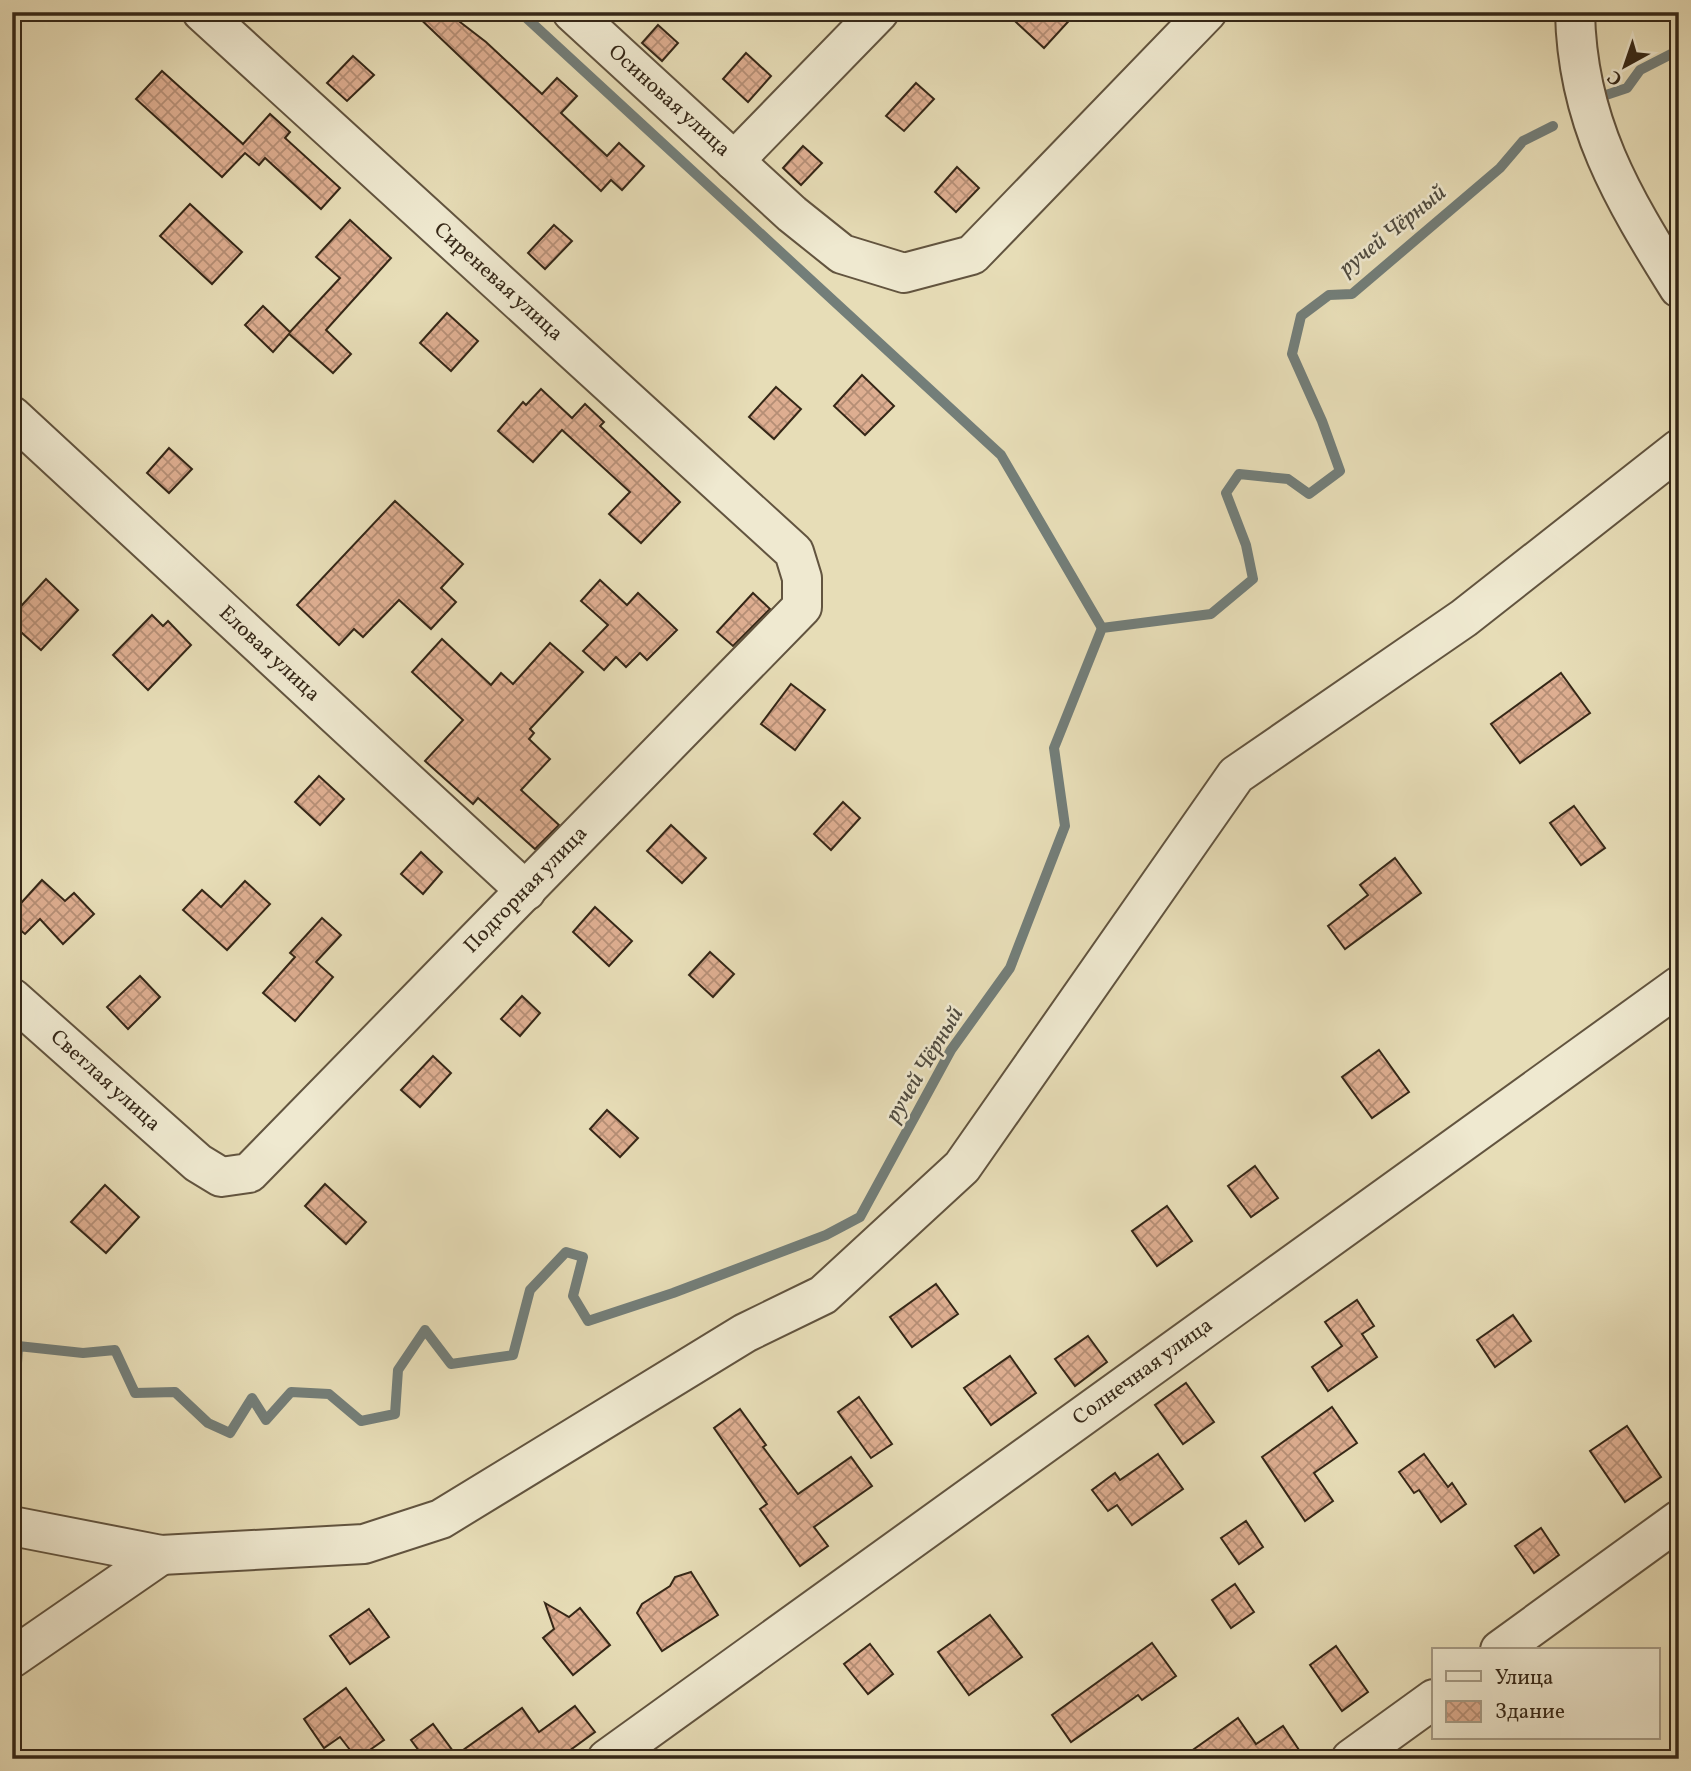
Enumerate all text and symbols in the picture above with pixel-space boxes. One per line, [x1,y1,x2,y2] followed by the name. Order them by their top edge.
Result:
[1590,32,1660,102] north arrow
[601,38,737,164] street label: Осиновая улица
[1602,64,1628,91] text: С
[1332,177,1454,284] water label: ручей Чёрный
[427,216,569,348] street label: Сиреневая улица
[212,599,326,709] street label: Еловая улица
[458,820,594,960] street label: Подгорная улица
[878,1001,972,1129] water label: ручей Чёрный
[43,1024,167,1138] street label: Светлая улица
[1067,1311,1219,1433] street label: Солнечная улица
[1432,1648,1660,1740] legend
[1495,1664,1553,1693] text: Улица
[1495,1698,1565,1727] text: Здание

